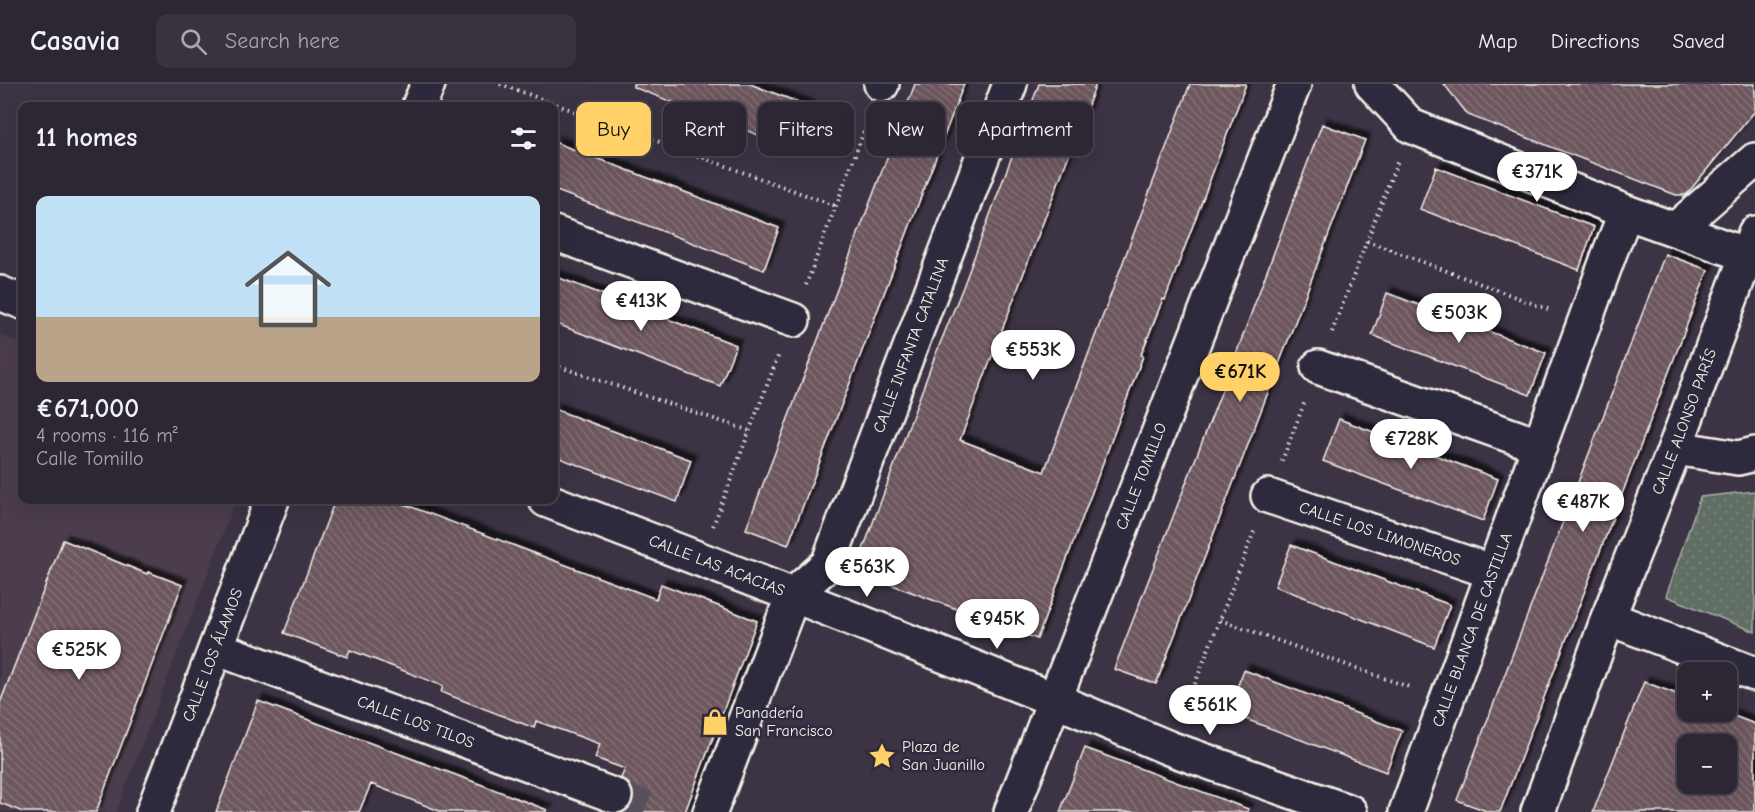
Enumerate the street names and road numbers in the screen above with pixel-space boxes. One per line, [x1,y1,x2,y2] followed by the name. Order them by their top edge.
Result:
[870,255,952,435] street label: CALLE INFANTA CATALINA
[1649,346,1720,497] street label: CALLE ALONSO PARÍS
[1113,420,1170,533] street label: CALLE TOMILLO
[1297,498,1463,569] street label: CALLE LOS LIMONEROS
[1429,530,1516,729] street label: CALLE BLANCA DE CASTILLA
[646,531,788,600] street label: CALLE LAS ACACIAS
[179,586,247,724] street label: CALLE LOS ÁLAMOS
[355,692,477,752] street label: CALLE LOS TILOS

